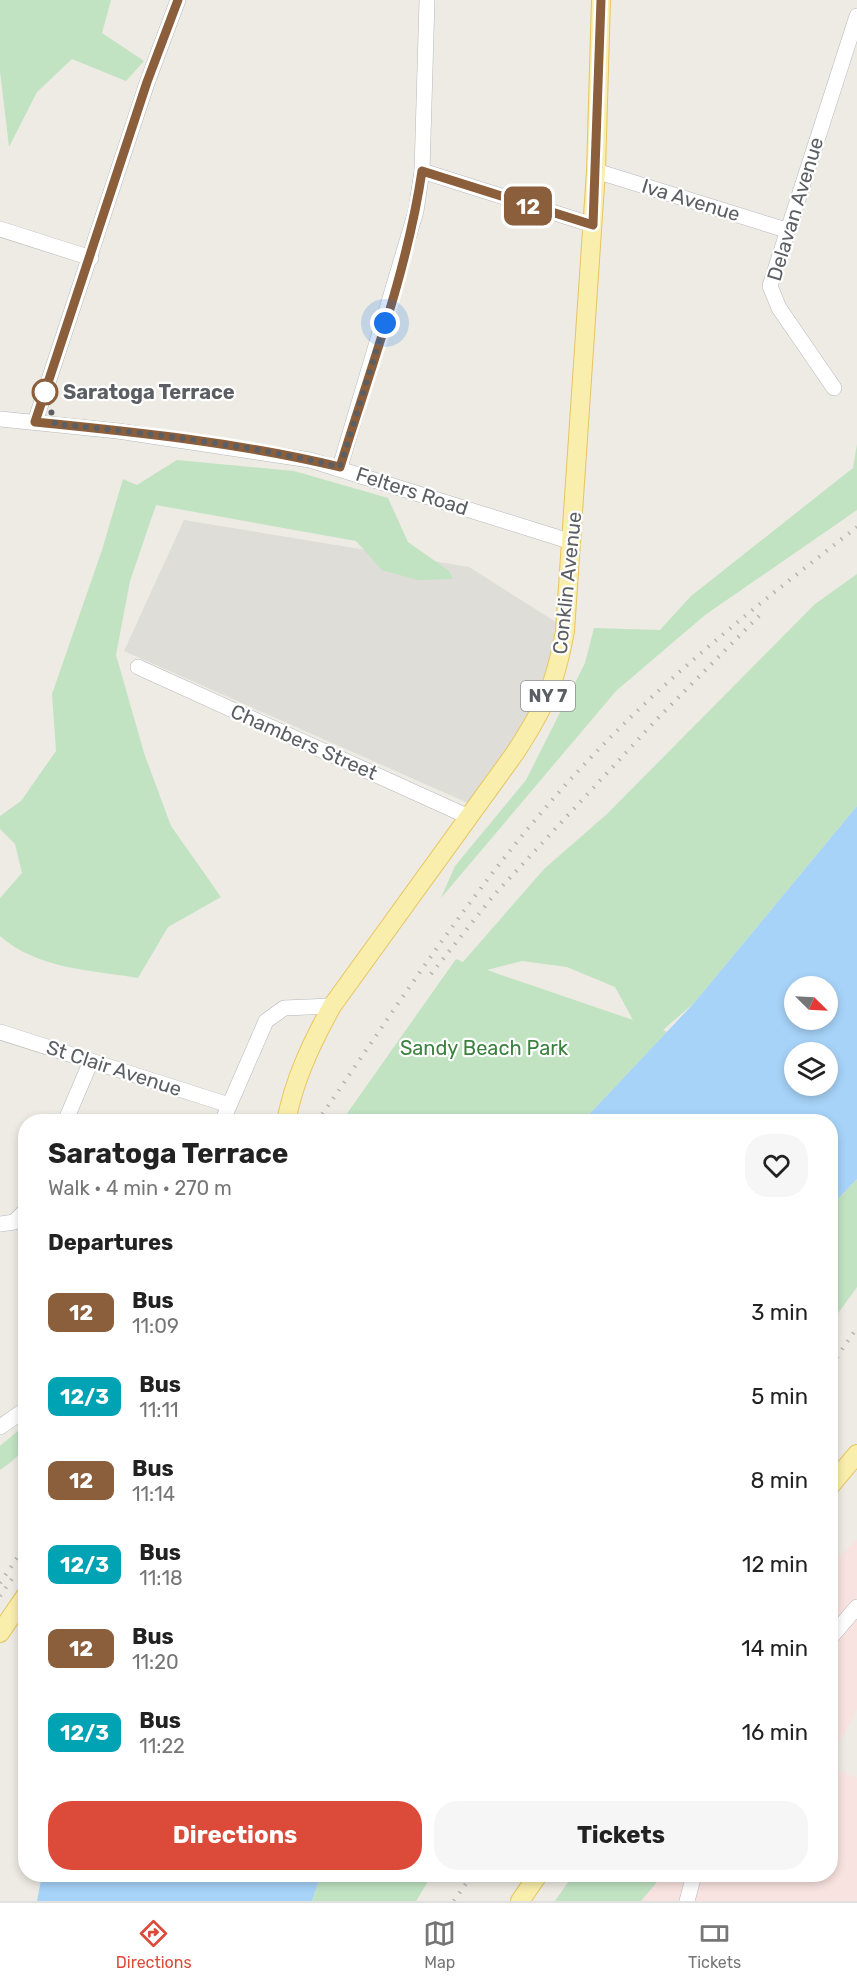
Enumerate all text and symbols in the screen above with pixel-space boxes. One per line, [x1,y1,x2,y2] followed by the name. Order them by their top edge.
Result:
[762,134,828,284] street label: Delavan Avenue
[639,174,743,226] street label: Iva Avenue
[501,186,555,226] line badge: 12
[516,194,540,219] text: 12
[370,308,400,338] your location
[32,379,58,405] marker: Saratoga Terrace
[63,380,235,404] place label: Saratoga Terrace
[353,462,471,520] street label: Felters Road
[548,510,586,656] street label: Conklin Avenue
[521,681,575,711] road number: NY 7
[227,699,381,785] street label: Chambers Street
[784,976,838,1030] north arrow
[784,976,838,1096] map controls
[43,1035,185,1101] street label: St Clair Avenue
[400,1036,569,1060] park label: Sandy Beach Park
[784,1042,838,1096] button: layers
[745,1134,808,1197] button: heart
[48,1137,288,1170] text: Saratoga Terrace
[48,1176,232,1200] text: Walk · 4 min · 270 m
[48,1229,173,1256] text: Departures
[132,1287,174,1314] text: Bus
[751,1299,808,1326] text: 3 min
[69,1300,93,1325] text: 12
[132,1314,179,1338] text: 11:09
[139,1371,181,1398] text: Bus
[751,1383,808,1410] text: 5 min
[60,1384,109,1409] text: 12/3
[139,1398,179,1422] text: 11:11
[132,1455,174,1482] text: Bus
[750,1467,808,1494] text: 8 min
[69,1468,93,1493] text: 12
[132,1482,175,1506] text: 11:14
[139,1539,181,1566] text: Bus
[742,1551,808,1578] text: 12 min
[60,1552,109,1577] text: 12/3
[139,1566,183,1590] text: 11:18
[132,1623,174,1650] text: Bus
[741,1635,808,1662] text: 14 min
[69,1636,93,1661] text: 12
[132,1650,179,1674] text: 11:20
[139,1707,181,1734] text: Bus
[742,1719,808,1746] text: 16 min
[60,1720,109,1745] text: 12/3
[139,1734,185,1758] text: 11:22
[48,1801,422,1870] button: Directions
[434,1801,808,1870] button: Tickets
[116,1917,192,1972] tab: Directions
[423,1917,456,1972] tab: Map
[688,1917,741,1972] tab: Tickets

